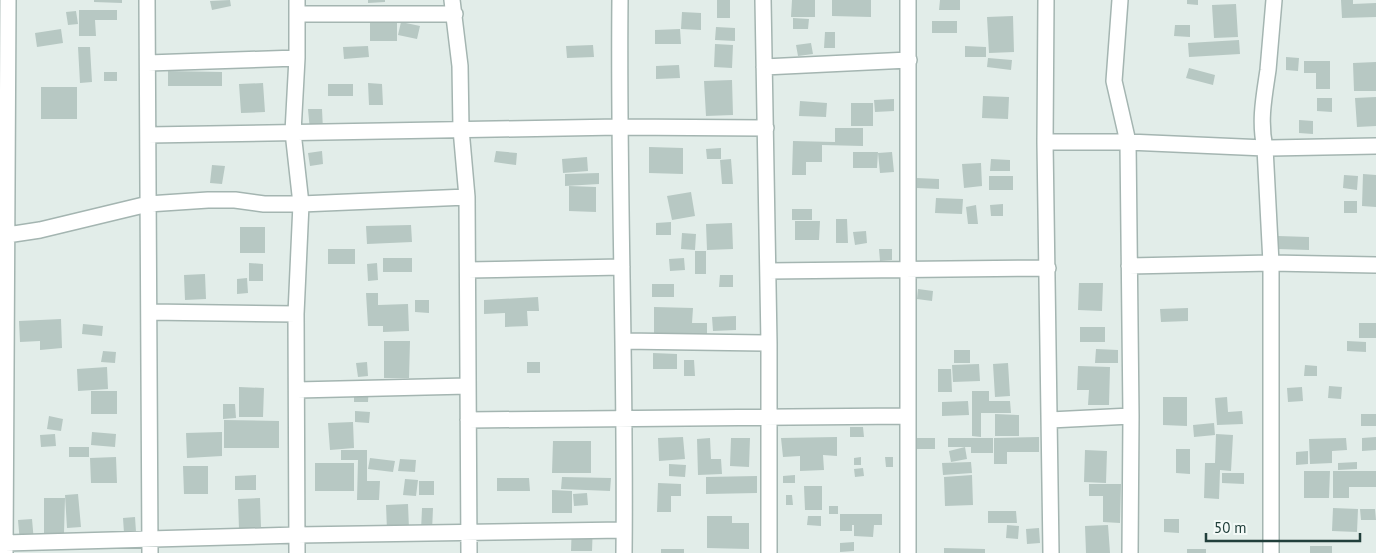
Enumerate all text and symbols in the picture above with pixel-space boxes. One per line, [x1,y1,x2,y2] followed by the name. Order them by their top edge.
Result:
[1206,510,1360,542] scale bar
[1214,518,1247,537] text: 50 m

